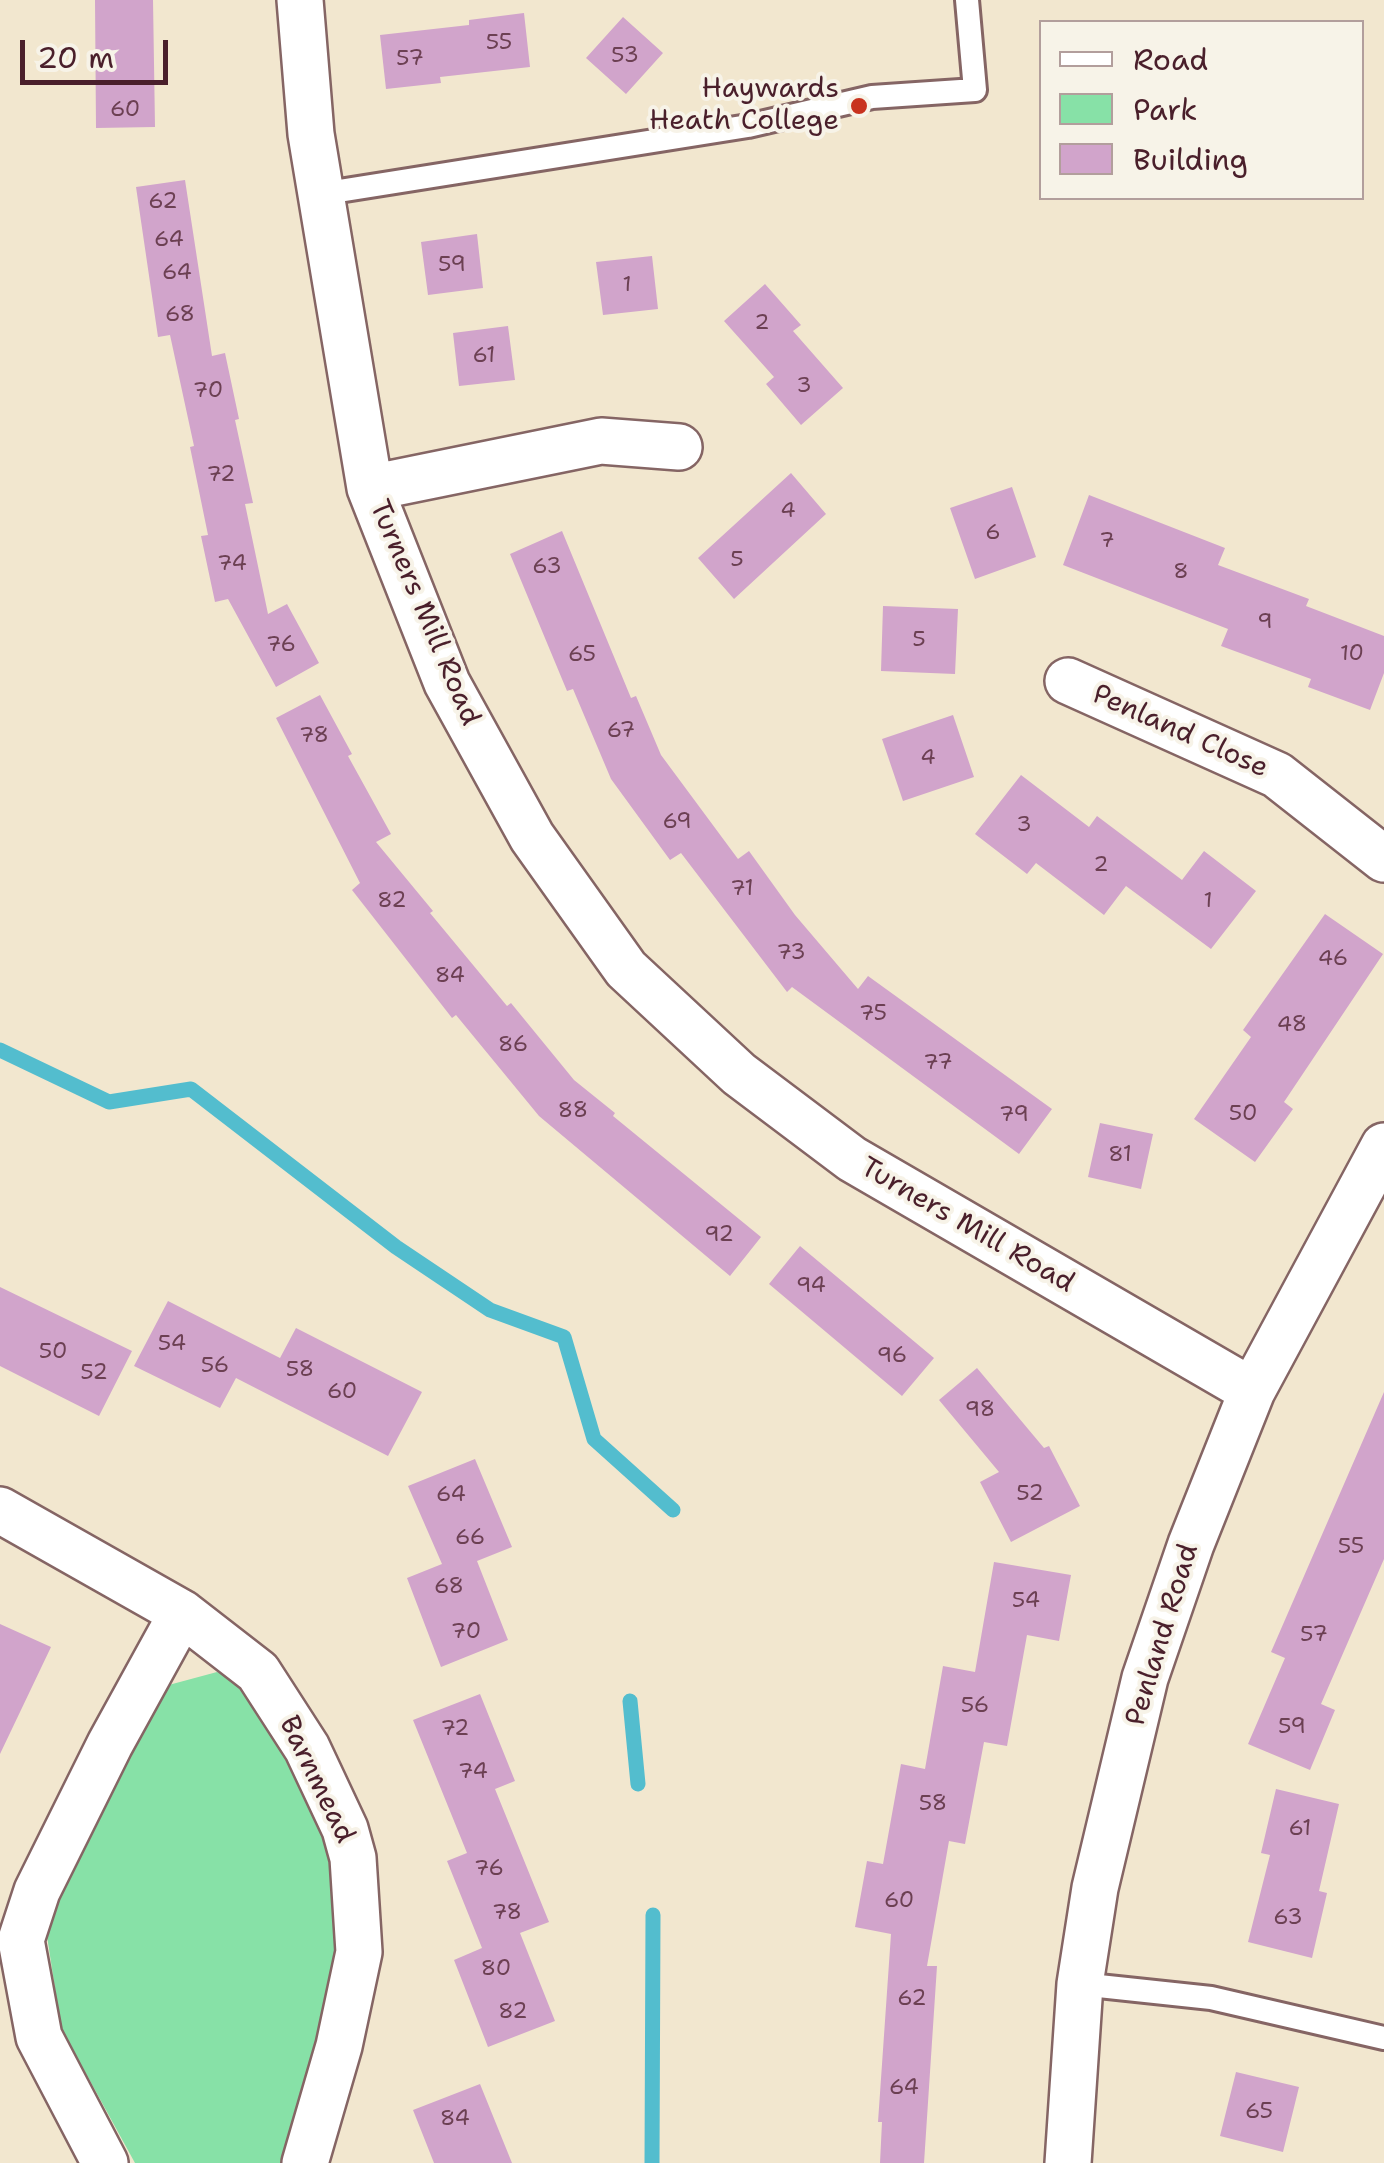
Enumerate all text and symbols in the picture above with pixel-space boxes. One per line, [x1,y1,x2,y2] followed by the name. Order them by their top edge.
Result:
[25,20,172,82] scale bar
[1039,20,1364,200] legend
[486,30,512,56] house number: 55
[37,37,114,78] text: 20 m
[1133,39,1208,80] text: Road
[611,43,639,69] house number: 53
[396,46,424,72] house number: 57
[649,73,839,139] place label: Haywards Heath College
[1133,89,1197,130] text: Park
[848,95,870,117] marker: Haywards Heath College
[110,97,140,123] house number: 60
[1133,139,1248,180] text: Building
[148,189,178,215] house number: 62
[154,227,184,253] house number: 64
[438,252,466,278] house number: 59
[162,260,192,286] house number: 64
[622,272,632,298] house number: 1
[165,302,195,328] house number: 68
[754,310,770,336] house number: 2
[473,343,495,369] house number: 61
[796,373,812,399] house number: 3
[193,378,223,404] house number: 70
[207,462,235,488] house number: 72
[361,495,487,731] street label: Turners Mill Road
[780,498,796,524] house number: 4
[985,520,1001,546] house number: 6
[1099,528,1115,554] house number: 7
[730,547,744,573] house number: 5
[217,551,247,577] house number: 74
[532,554,562,580] house number: 63
[1173,559,1189,585] house number: 8
[1257,609,1273,635] house number: 9
[912,627,926,653] house number: 5
[266,632,296,658] house number: 76
[1340,641,1364,667] house number: 10
[568,642,596,668] house number: 65
[1087,678,1273,786] street label: Penland Close
[607,718,635,744] house number: 67
[299,723,329,749] house number: 78
[920,745,936,771] house number: 4
[662,809,692,835] house number: 69
[1016,812,1032,838] house number: 3
[1093,852,1109,878] house number: 2
[730,876,754,902] house number: 71
[377,888,407,914] house number: 82
[1203,888,1213,914] house number: 1
[776,940,806,966] house number: 73
[1318,946,1348,972] house number: 46
[435,963,465,989] house number: 84
[859,1001,887,1027] house number: 75
[1277,1012,1307,1038] house number: 48
[498,1032,528,1058] house number: 86
[923,1050,953,1076] house number: 77
[558,1098,588,1124] house number: 88
[1229,1101,1257,1127] house number: 50
[999,1102,1029,1128] house number: 79
[1108,1142,1132,1168] house number: 81
[854,1151,1080,1301] street label: Turners Mill Road
[704,1222,734,1248] house number: 92
[796,1273,826,1299] house number: 94
[158,1331,186,1357] house number: 54
[39,1339,67,1365] house number: 50
[877,1343,907,1369] house number: 96
[201,1353,229,1379] house number: 56
[286,1357,314,1383] house number: 58
[80,1360,108,1386] house number: 52
[327,1379,357,1405] house number: 60
[965,1397,995,1423] house number: 98
[1016,1481,1044,1507] house number: 52
[436,1482,466,1508] house number: 64
[455,1525,485,1551] house number: 66
[1338,1534,1364,1560] house number: 55
[1119,1540,1207,1730] street label: Penland Road
[434,1574,464,1600] house number: 68
[1012,1588,1040,1614] house number: 54
[451,1619,481,1645] house number: 70
[1300,1622,1328,1648] house number: 57
[961,1693,989,1719] house number: 56
[271,1711,361,1849] street label: Barnmead
[1278,1714,1306,1740] house number: 59
[441,1716,469,1742] house number: 72
[458,1759,488,1785] house number: 74
[919,1791,947,1817] house number: 58
[1289,1816,1311,1842] house number: 61
[474,1856,504,1882] house number: 76
[884,1888,914,1914] house number: 60
[492,1900,522,1926] house number: 78
[1273,1905,1303,1931] house number: 63
[481,1956,511,1982] house number: 80
[897,1986,927,2012] house number: 62
[498,1999,528,2025] house number: 82
[889,2075,919,2101] house number: 64
[1245,2099,1273,2125] house number: 65
[440,2106,470,2132] house number: 84

